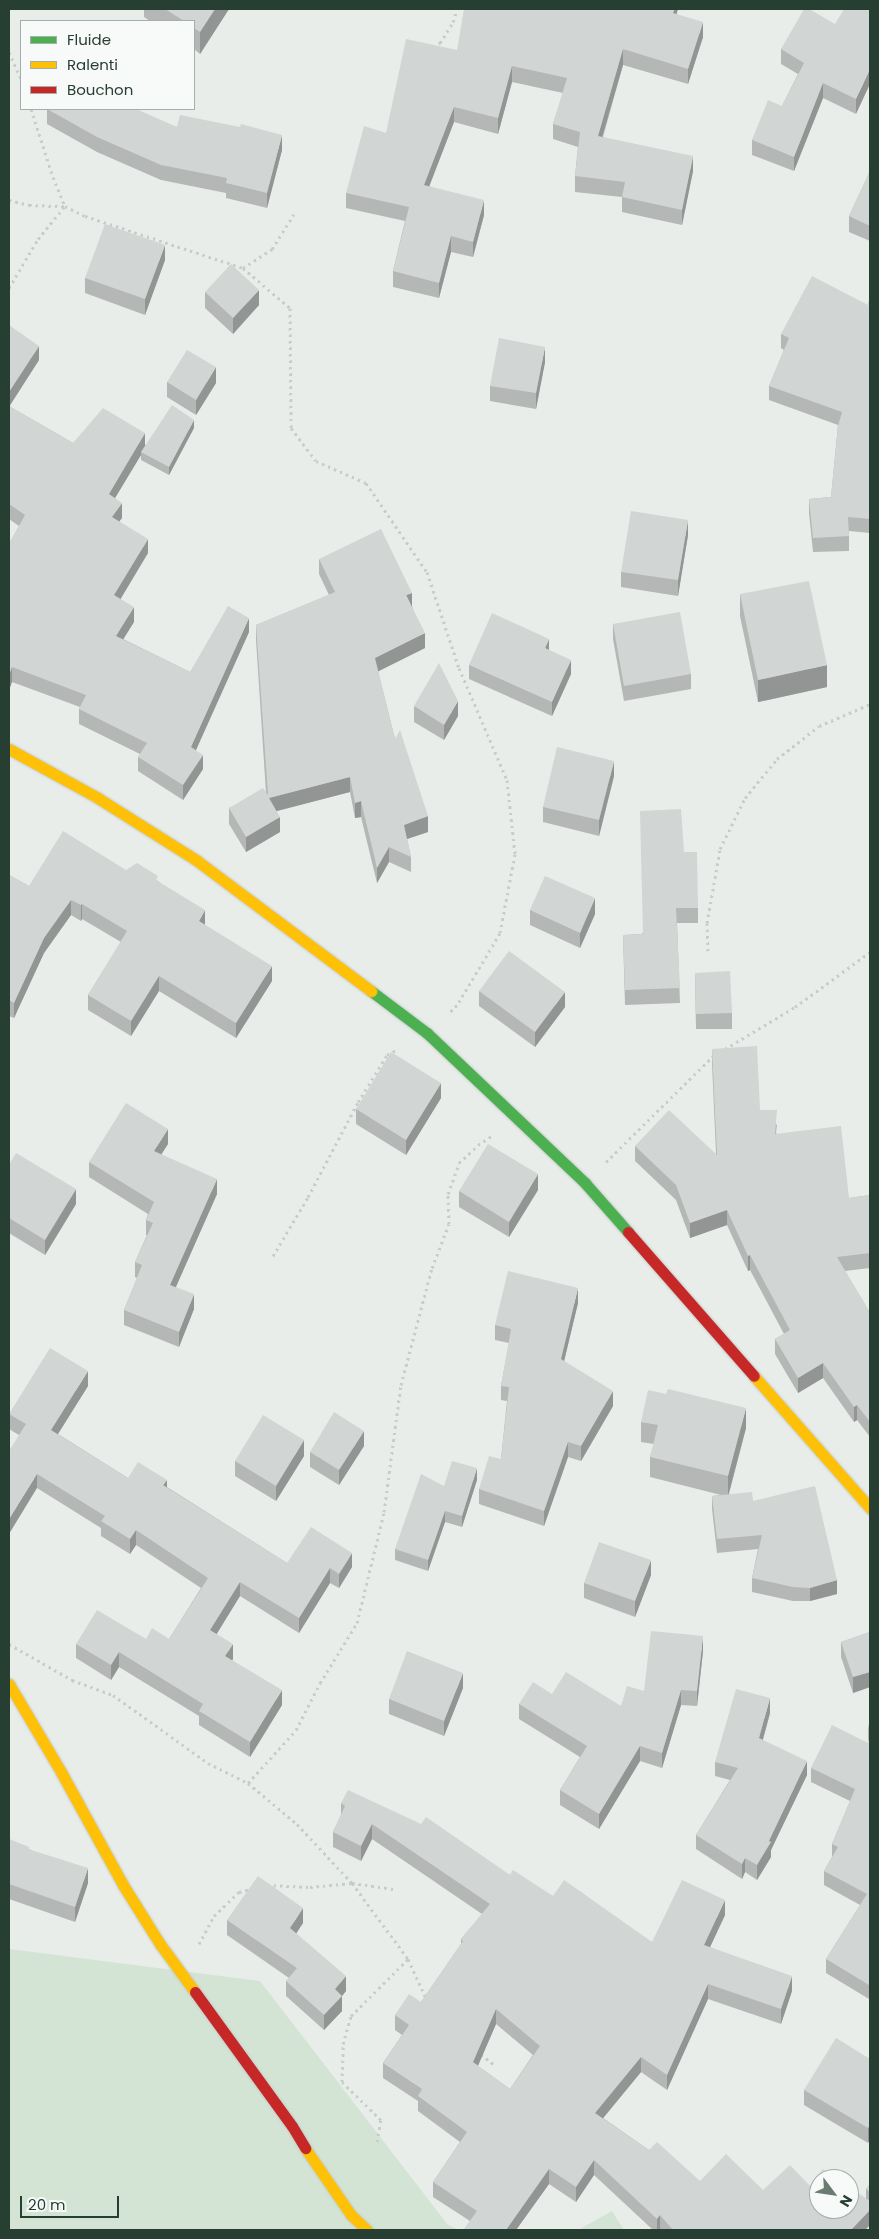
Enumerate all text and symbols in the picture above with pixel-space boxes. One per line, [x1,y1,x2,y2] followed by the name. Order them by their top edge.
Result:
[20,20,195,110] legend
[67,29,111,50] text: Fluide
[67,54,118,75] text: Ralenti
[67,79,133,100] text: Bouchon
[809,2169,859,2219] north arrow
[22,2186,121,2218] scale bar
[835,2192,857,2211] text: N
[28,2194,66,2215] text: 20 m

